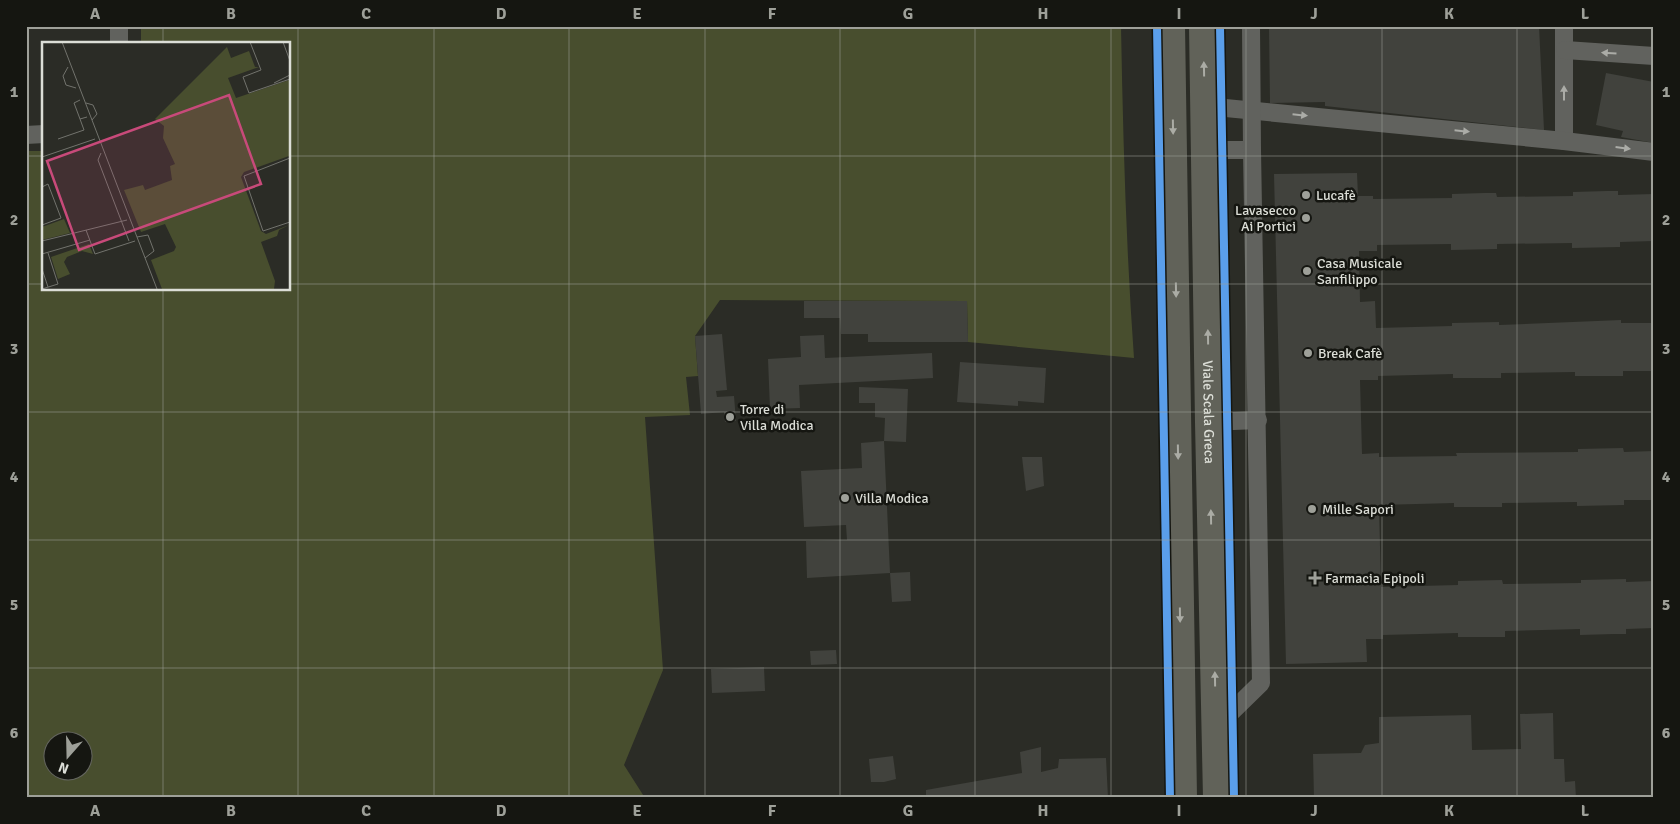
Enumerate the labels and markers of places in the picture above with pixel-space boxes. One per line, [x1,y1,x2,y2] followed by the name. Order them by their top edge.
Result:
[1316,187,1356,204] place label: Lucafè
[1300,189,1312,201] marker: Lucafè
[1235,202,1296,235] place label: Lavasecco Ai Portici
[1300,212,1312,224] marker: Lavasecco Ai Portici
[1317,255,1402,288] place label: Casa Musicale Sanfilippo
[1301,265,1313,277] marker: Casa Musicale Sanfilippo
[1318,345,1382,362] place label: Break Cafè
[1302,347,1314,359] marker: Break Cafè
[740,401,814,434] place label: Torre di Villa Modica
[724,411,736,423] marker: Torre di Villa Modica
[855,490,929,507] place label: Villa Modica
[839,492,851,504] marker: Villa Modica
[1322,501,1394,518] place label: Mille Sapori
[1306,503,1318,515] marker: Mille Sapori
[1325,570,1425,587] place label: Farmacia Epipoli
[1309,572,1321,584] marker: Farmacia Epipoli

